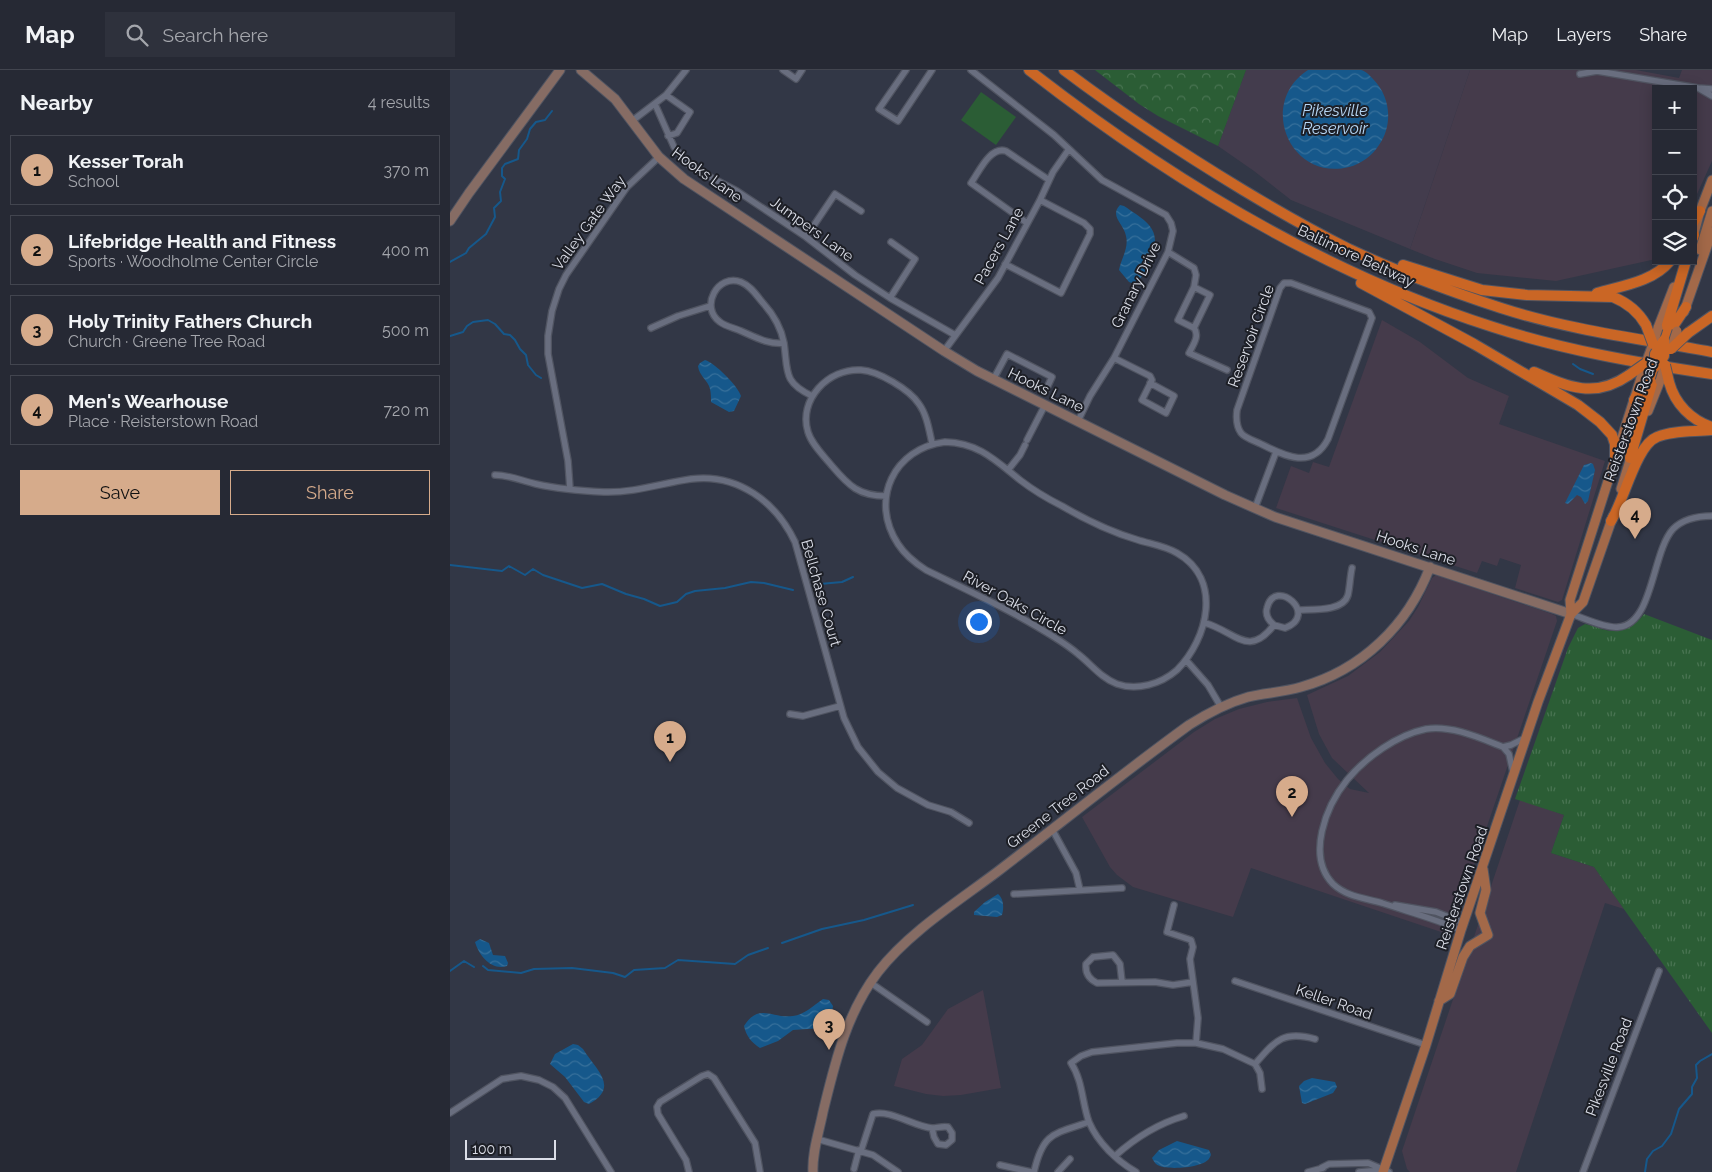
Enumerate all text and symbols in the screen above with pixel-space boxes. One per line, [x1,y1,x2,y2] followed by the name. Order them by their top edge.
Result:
[105,12,455,57] search box
[25,20,75,49] text: Map
[123,21,151,49] icon: search
[163,24,268,46] text: Search here
[1492,24,1528,45] text: Map
[1556,24,1611,45] text: Layers
[1639,24,1687,45] text: Share
[1652,85,1697,265] map controls
[1652,85,1697,130] button: +
[20,90,93,115] text: Nearby
[368,93,430,112] text: 4 results
[1302,101,1368,138] water label: Pikesville Reservoir
[1652,130,1697,175] button: −
[668,144,746,207] street label: Hooks Lane
[68,150,184,172] text: Kesser Torah
[33,161,41,180] text: 1
[383,161,429,180] text: 370 m
[68,172,119,191] text: School
[549,172,629,274] street label: Valley Gate Way
[1652,175,1697,220] button: locate
[767,193,857,265] street label: Jumpers Lane
[970,204,1028,288] street label: Pacers Lane
[1652,220,1697,265] button: layers
[1295,221,1417,291] street label: Baltimore Beltway
[68,230,336,252] text: Lifebridge Health and Fitness
[1107,239,1165,331] street label: Granary Drive
[32,241,42,260] text: 2
[382,241,429,260] text: 400 m
[68,252,318,271] text: Sports · Woodholme Center Circle
[1224,282,1278,390] street label: Reservoir Circle
[68,310,312,332] text: Holy Trinity Fathers Church
[33,321,41,340] text: 3
[382,321,429,340] text: 500 m
[68,332,265,351] text: Church · Greene Tree Road
[1600,356,1662,484] street label: Reisterstown Road
[1005,364,1087,416] street label: Hooks Lane
[68,390,228,412] text: Men's Wearhouse
[32,401,42,420] text: 4
[384,401,429,420] text: 720 m
[68,412,258,431] text: Place · Reisterstown Road
[20,470,220,515] button: Save
[230,470,430,515] button: Share
[1619,498,1651,539] pin: 4
[1374,527,1458,569] street label: Hooks Lane
[797,537,845,649] street label: Bellchase Court
[960,567,1070,639] street label: River Oaks Circle
[966,609,992,635] your location
[654,721,686,762] pin: 1
[1003,762,1113,852] street label: Greene Tree Road
[1276,776,1308,817] pin: 2
[1432,824,1492,952] street label: Reisterstown Road
[1293,981,1375,1023] street label: Keller Road
[813,1009,845,1050] pin: 3
[1582,1015,1636,1119] street label: Pikesville Road
[465,1137,556,1160] scale bar
[472,1141,512,1157] text: 100 m

